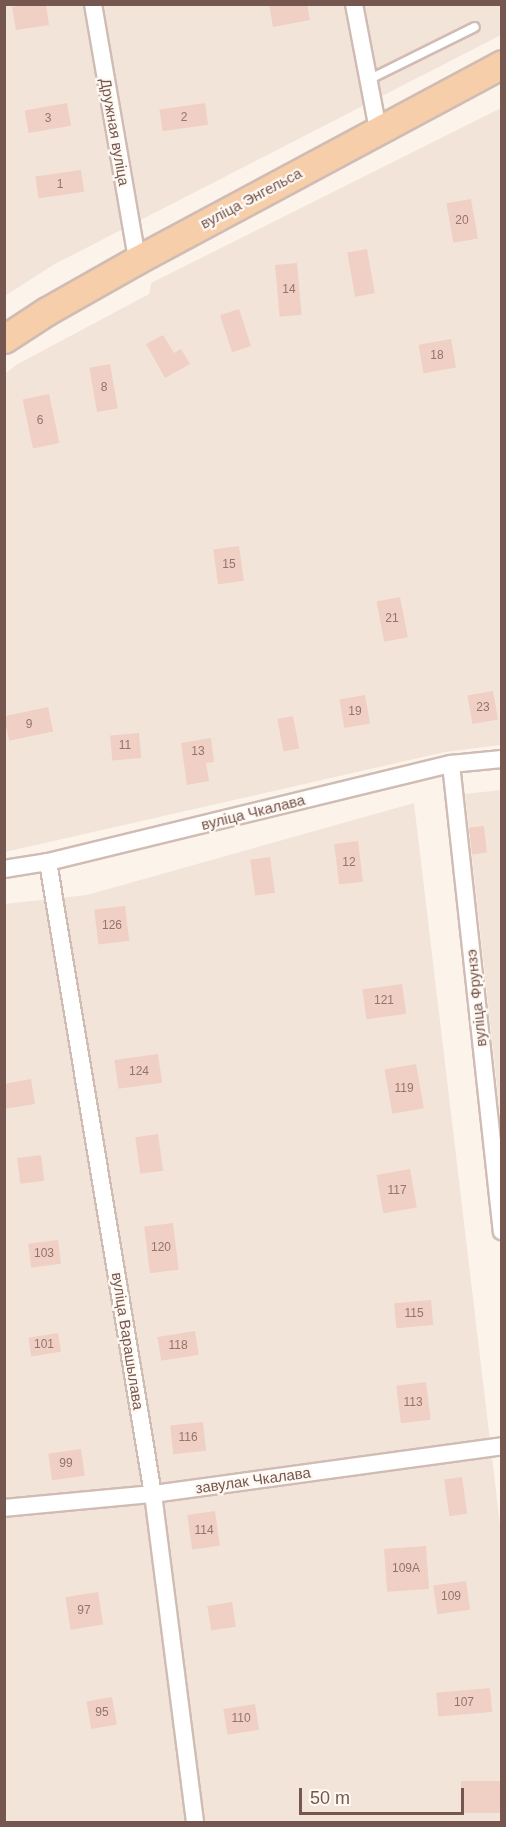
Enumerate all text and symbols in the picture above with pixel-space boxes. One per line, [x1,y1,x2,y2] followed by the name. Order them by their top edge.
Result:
[97,77,133,187] street label: Дружная вуліца
[181,111,187,125] house number: 2
[45,112,51,126] house number: 3
[197,164,305,232] street label: вуліца Энгельса
[57,178,63,192] house number: 1
[455,214,469,228] house number: 20
[282,283,296,297] house number: 14
[430,349,444,363] house number: 18
[101,381,107,395] house number: 8
[37,414,43,428] house number: 6
[222,558,236,572] house number: 15
[385,612,399,626] house number: 21
[476,701,490,715] house number: 23
[348,705,362,719] house number: 19
[26,718,32,732] house number: 9
[119,739,131,753] house number: 11
[191,745,205,759] house number: 13
[199,790,307,834] street label: вуліца Чкалава
[342,856,356,870] house number: 12
[102,919,122,933] house number: 126
[462,948,490,1048] street label: вуліца Фрунзэ
[374,994,394,1008] house number: 121
[129,1065,149,1079] house number: 124
[394,1082,414,1096] house number: 119
[387,1184,407,1198] house number: 117
[151,1241,171,1255] house number: 120
[34,1247,54,1261] house number: 103
[108,1271,148,1411] street label: вуліца Варашылава
[404,1307,424,1321] house number: 115
[34,1338,54,1352] house number: 101
[168,1339,188,1353] house number: 118
[403,1396,423,1410] house number: 113
[178,1431,198,1445] house number: 116
[59,1457,73,1471] house number: 99
[194,1463,312,1497] street label: завулак Чкалава
[194,1524,214,1538] house number: 114
[392,1562,420,1576] house number: 109А
[441,1590,461,1604] house number: 109
[77,1604,91,1618] house number: 97
[454,1696,474,1710] house number: 107
[95,1706,109,1720] house number: 95
[231,1712,251,1726] house number: 110
[302,1776,467,1814] scale bar
[310,1788,350,1808] text: 50 m

